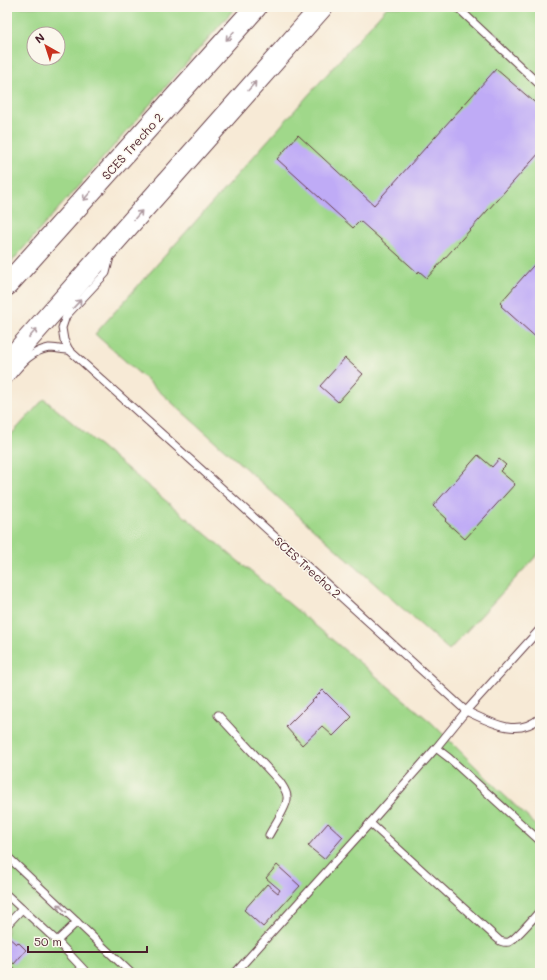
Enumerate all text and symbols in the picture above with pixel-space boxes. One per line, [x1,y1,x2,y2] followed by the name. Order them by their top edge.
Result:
[26,26,66,66] north arrow
[31,29,47,46] text: N
[225,31,235,41] one-way arrow
[247,81,256,92] one-way arrow
[98,109,166,183] street label: SCES Trecho 2
[83,190,92,201] one-way arrow
[133,210,142,220] one-way arrow
[73,299,82,309] one-way arrow
[28,328,37,339] one-way arrow
[271,533,345,601] street label: SCES Trecho 2
[57,903,67,912] one-way arrow
[28,928,147,954] scale bar
[34,933,62,949] text: 50 m

